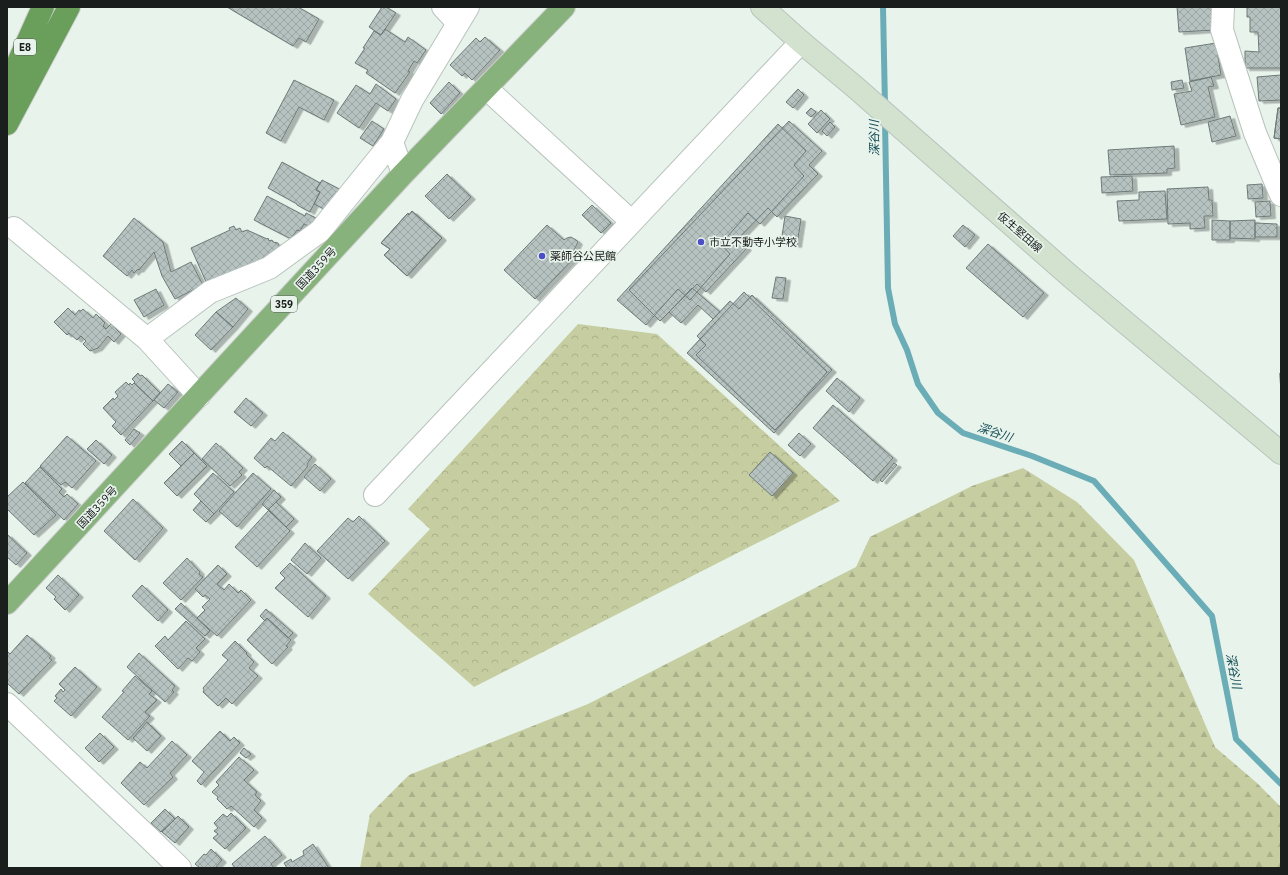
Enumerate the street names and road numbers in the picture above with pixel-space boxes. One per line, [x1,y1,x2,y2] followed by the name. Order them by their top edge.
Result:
[14,39,36,55] road number: E8
[995,209,1045,255] street label: 仮生堅田線
[293,244,339,292] street label: 国道359号
[271,296,297,312] road number: 359
[74,483,120,531] street label: 国道359号

